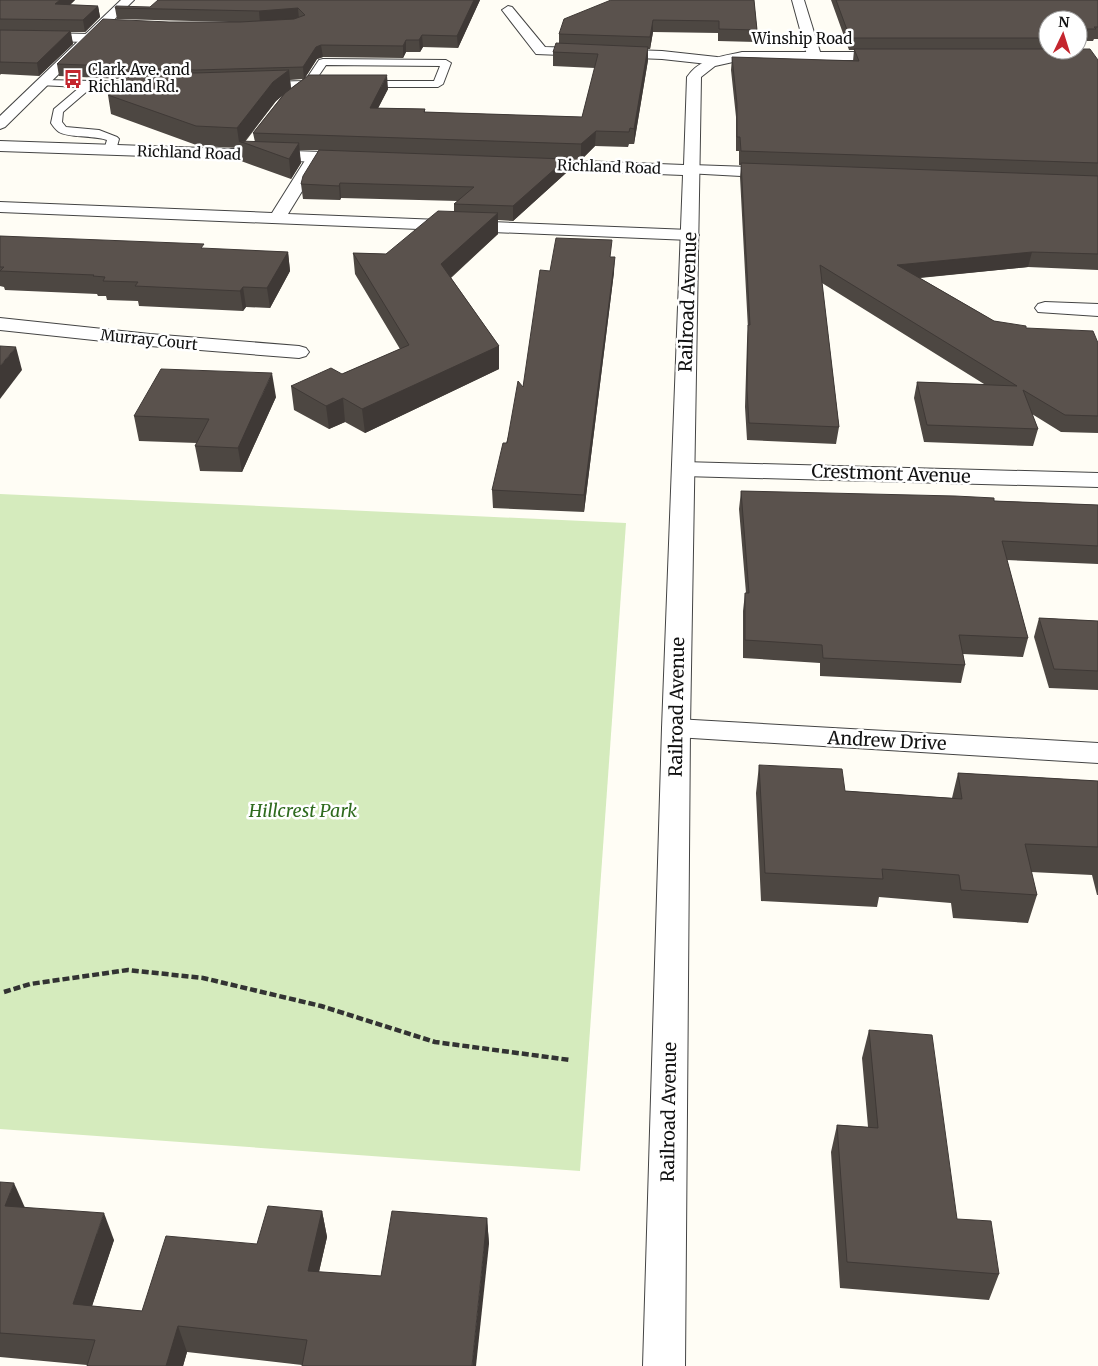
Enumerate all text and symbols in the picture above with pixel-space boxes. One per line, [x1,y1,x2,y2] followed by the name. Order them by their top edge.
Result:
[1038,10,1088,60] north arrow
[1058,13,1070,31] text: N
[751,29,852,48] street label: Winship Road
[88,60,190,96] place label: Clark Ave. and Richland Rd.
[62,68,84,90] bus stop icon: Clark Ave. and Richland Rd.
[137,141,241,164] street label: Richland Road
[557,155,661,178] street label: Richland Road
[674,232,701,372] street label: Railroad Avenue
[100,325,199,354] street label: Murray Court
[811,459,971,488] street label: Crestmont Avenue
[664,637,689,777] street label: Railroad Avenue
[826,726,947,755] street label: Andrew Drive
[248,799,357,822] park label: Hillcrest Park
[656,1042,681,1182] street label: Railroad Avenue

